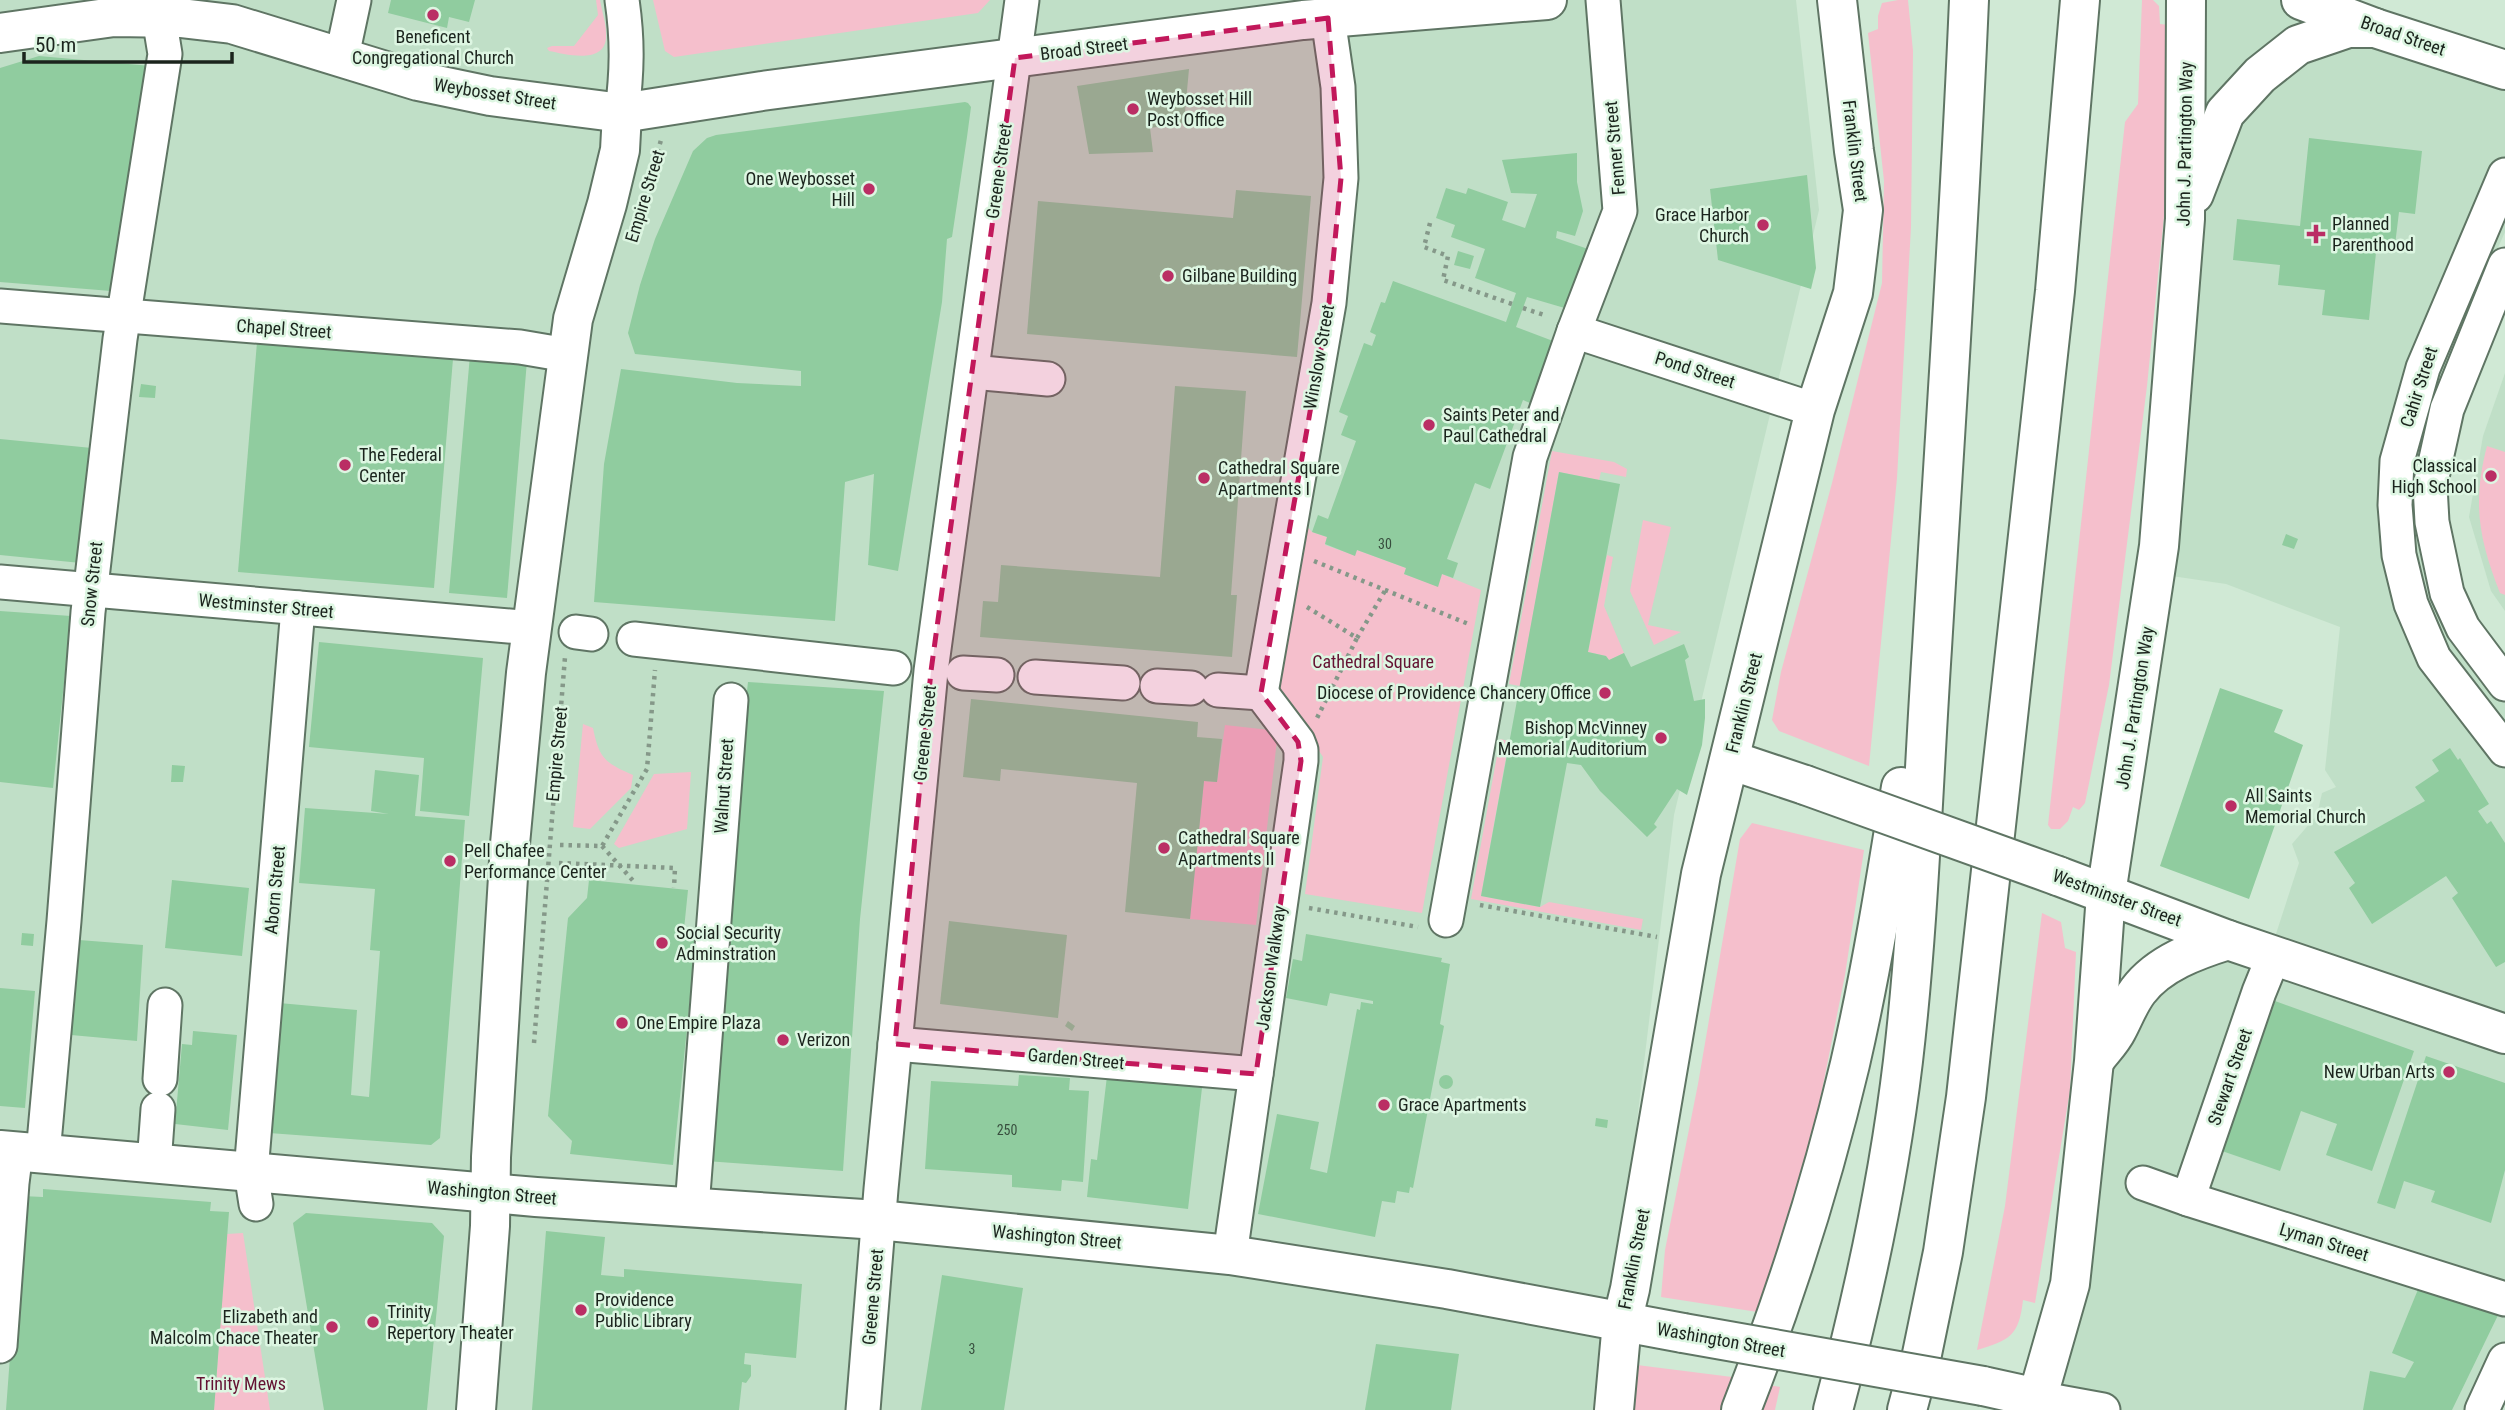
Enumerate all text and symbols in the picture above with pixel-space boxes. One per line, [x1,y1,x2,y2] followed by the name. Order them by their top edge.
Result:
[425,7,441,23] marker: Beneficent Congregational Church
[2358,11,2448,60] street label: Broad Street
[24,21,233,65] scale bar
[352,26,514,68] place label: Beneficent Congregational Church
[35,33,76,57] text: 50 m
[1039,33,1129,64] street label: Broad Street
[2173,61,2196,227] street label: John J. Partington Way
[432,73,558,114] street label: Weybosset Street
[1147,88,1252,130] place label: Weybosset Hill Post Office
[1839,99,1872,203] street label: Franklin Street
[1600,100,1629,196] street label: Fenner Street
[1125,101,1141,117] marker: Weybosset Hill Post Office
[981,122,1016,220] street label: Greene Street
[621,147,669,245] street label: Empire Street
[746,168,855,210] place label: One Weybosset Hill
[861,181,877,197] marker: One Weybosset Hill
[1655,204,1750,246] place label: Grace Harbor Church
[2332,213,2414,255] place label: Planned Parenthood
[1755,217,1771,233] marker: Grace Harbor Church
[2306,224,2326,244] marker: Planned Parenthood
[1182,265,1297,286] place label: Gilbane Building
[1160,268,1176,284] marker: Gilbane Building
[1299,303,1338,411] street label: Winslow Street
[236,315,332,342] street label: Chapel Street
[2396,344,2441,430] street label: Cahir Street
[1653,347,1738,392] street label: Pond Street
[1443,404,1559,446] place label: Saints Peter and Paul Cathedral
[1421,417,1437,433] marker: Saints Peter and Paul Cathedral
[359,444,442,486] place label: The Federal Center
[2391,455,2477,497] place label: Classical High School
[337,457,353,473] marker: The Federal Center
[1218,457,1340,499] place label: Cathedral Square Apartments I
[2483,468,2499,484] marker: Classical High School
[1196,470,1212,486] marker: Cathedral Square Apartments I
[1378,536,1392,552] house number: 30
[77,541,106,627] street label: Snow Street
[198,589,334,622] street label: Westminster Street
[2111,624,2158,791] street label: John J. Partington Way
[1312,651,1434,672] park label: Cathedral Square
[1721,651,1766,755] street label: Franklin Street
[1317,682,1591,703] place label: Diocese of Providence Chancery Office
[909,684,940,782] street label: Greene Street
[1597,685,1613,701] marker: Diocese of Providence Chancery Office
[542,705,571,802] street label: Empire Street
[1498,717,1647,759] place label: Bishop McVinney Memorial Auditorium
[1653,730,1669,746] marker: Bishop McVinney Memorial Auditorium
[710,738,737,834] street label: Walnut Street
[2245,785,2366,827] place label: All Saints Memorial Church
[2223,798,2239,814] marker: All Saints Memorial Church
[1178,827,1300,869] place label: Cathedral Square Apartments II
[464,840,607,882] place label: Pell Chafee Performance Center
[1156,840,1172,856] marker: Cathedral Square Apartments II
[260,845,289,935] street label: Aborn Street
[442,853,458,869] marker: Pell Chafee Performance Center
[2050,864,2184,931] street label: Westminster Street
[1251,904,1290,1032] street label: Jackson Walkway
[676,922,781,964] place label: Social Security Adminstration
[654,935,670,951] marker: Social Security Adminstration
[636,1012,761,1033] place label: One Empire Plaza
[614,1015,630,1031] marker: One Empire Plaza
[2203,1026,2256,1128] street label: Stewart Street
[797,1029,850,1050] place label: Verizon
[775,1032,791,1048] marker: Verizon
[1027,1044,1125,1073] street label: Garden Street
[2324,1061,2435,1082] place label: New Urban Arts
[2441,1064,2457,1080] marker: New Urban Arts
[1398,1094,1527,1115] place label: Grace Apartments
[1376,1097,1392,1113] marker: Grace Apartments
[997,1122,1017,1138] house number: 250
[426,1176,558,1209] street label: Washington Street
[1613,1207,1654,1311] street label: Franklin Street
[2277,1218,2371,1265] street label: Lyman Street
[991,1220,1123,1253] street label: Washington Street
[858,1248,887,1346] street label: Greene Street
[595,1289,692,1331] place label: Providence Public Library
[387,1301,514,1343] place label: Trinity Repertory Theater
[573,1302,589,1318] marker: Providence Public Library
[150,1306,319,1348] place label: Elizabeth and Malcolm Chace Theater
[365,1314,381,1330] marker: Trinity Repertory Theater
[1655,1318,1787,1361] street label: Washington Street
[324,1319,340,1335] marker: Elizabeth and Malcolm Chace Theater
[969,1341,975,1357] house number: 3
[196,1373,286,1394] park label: Trinity Mews

